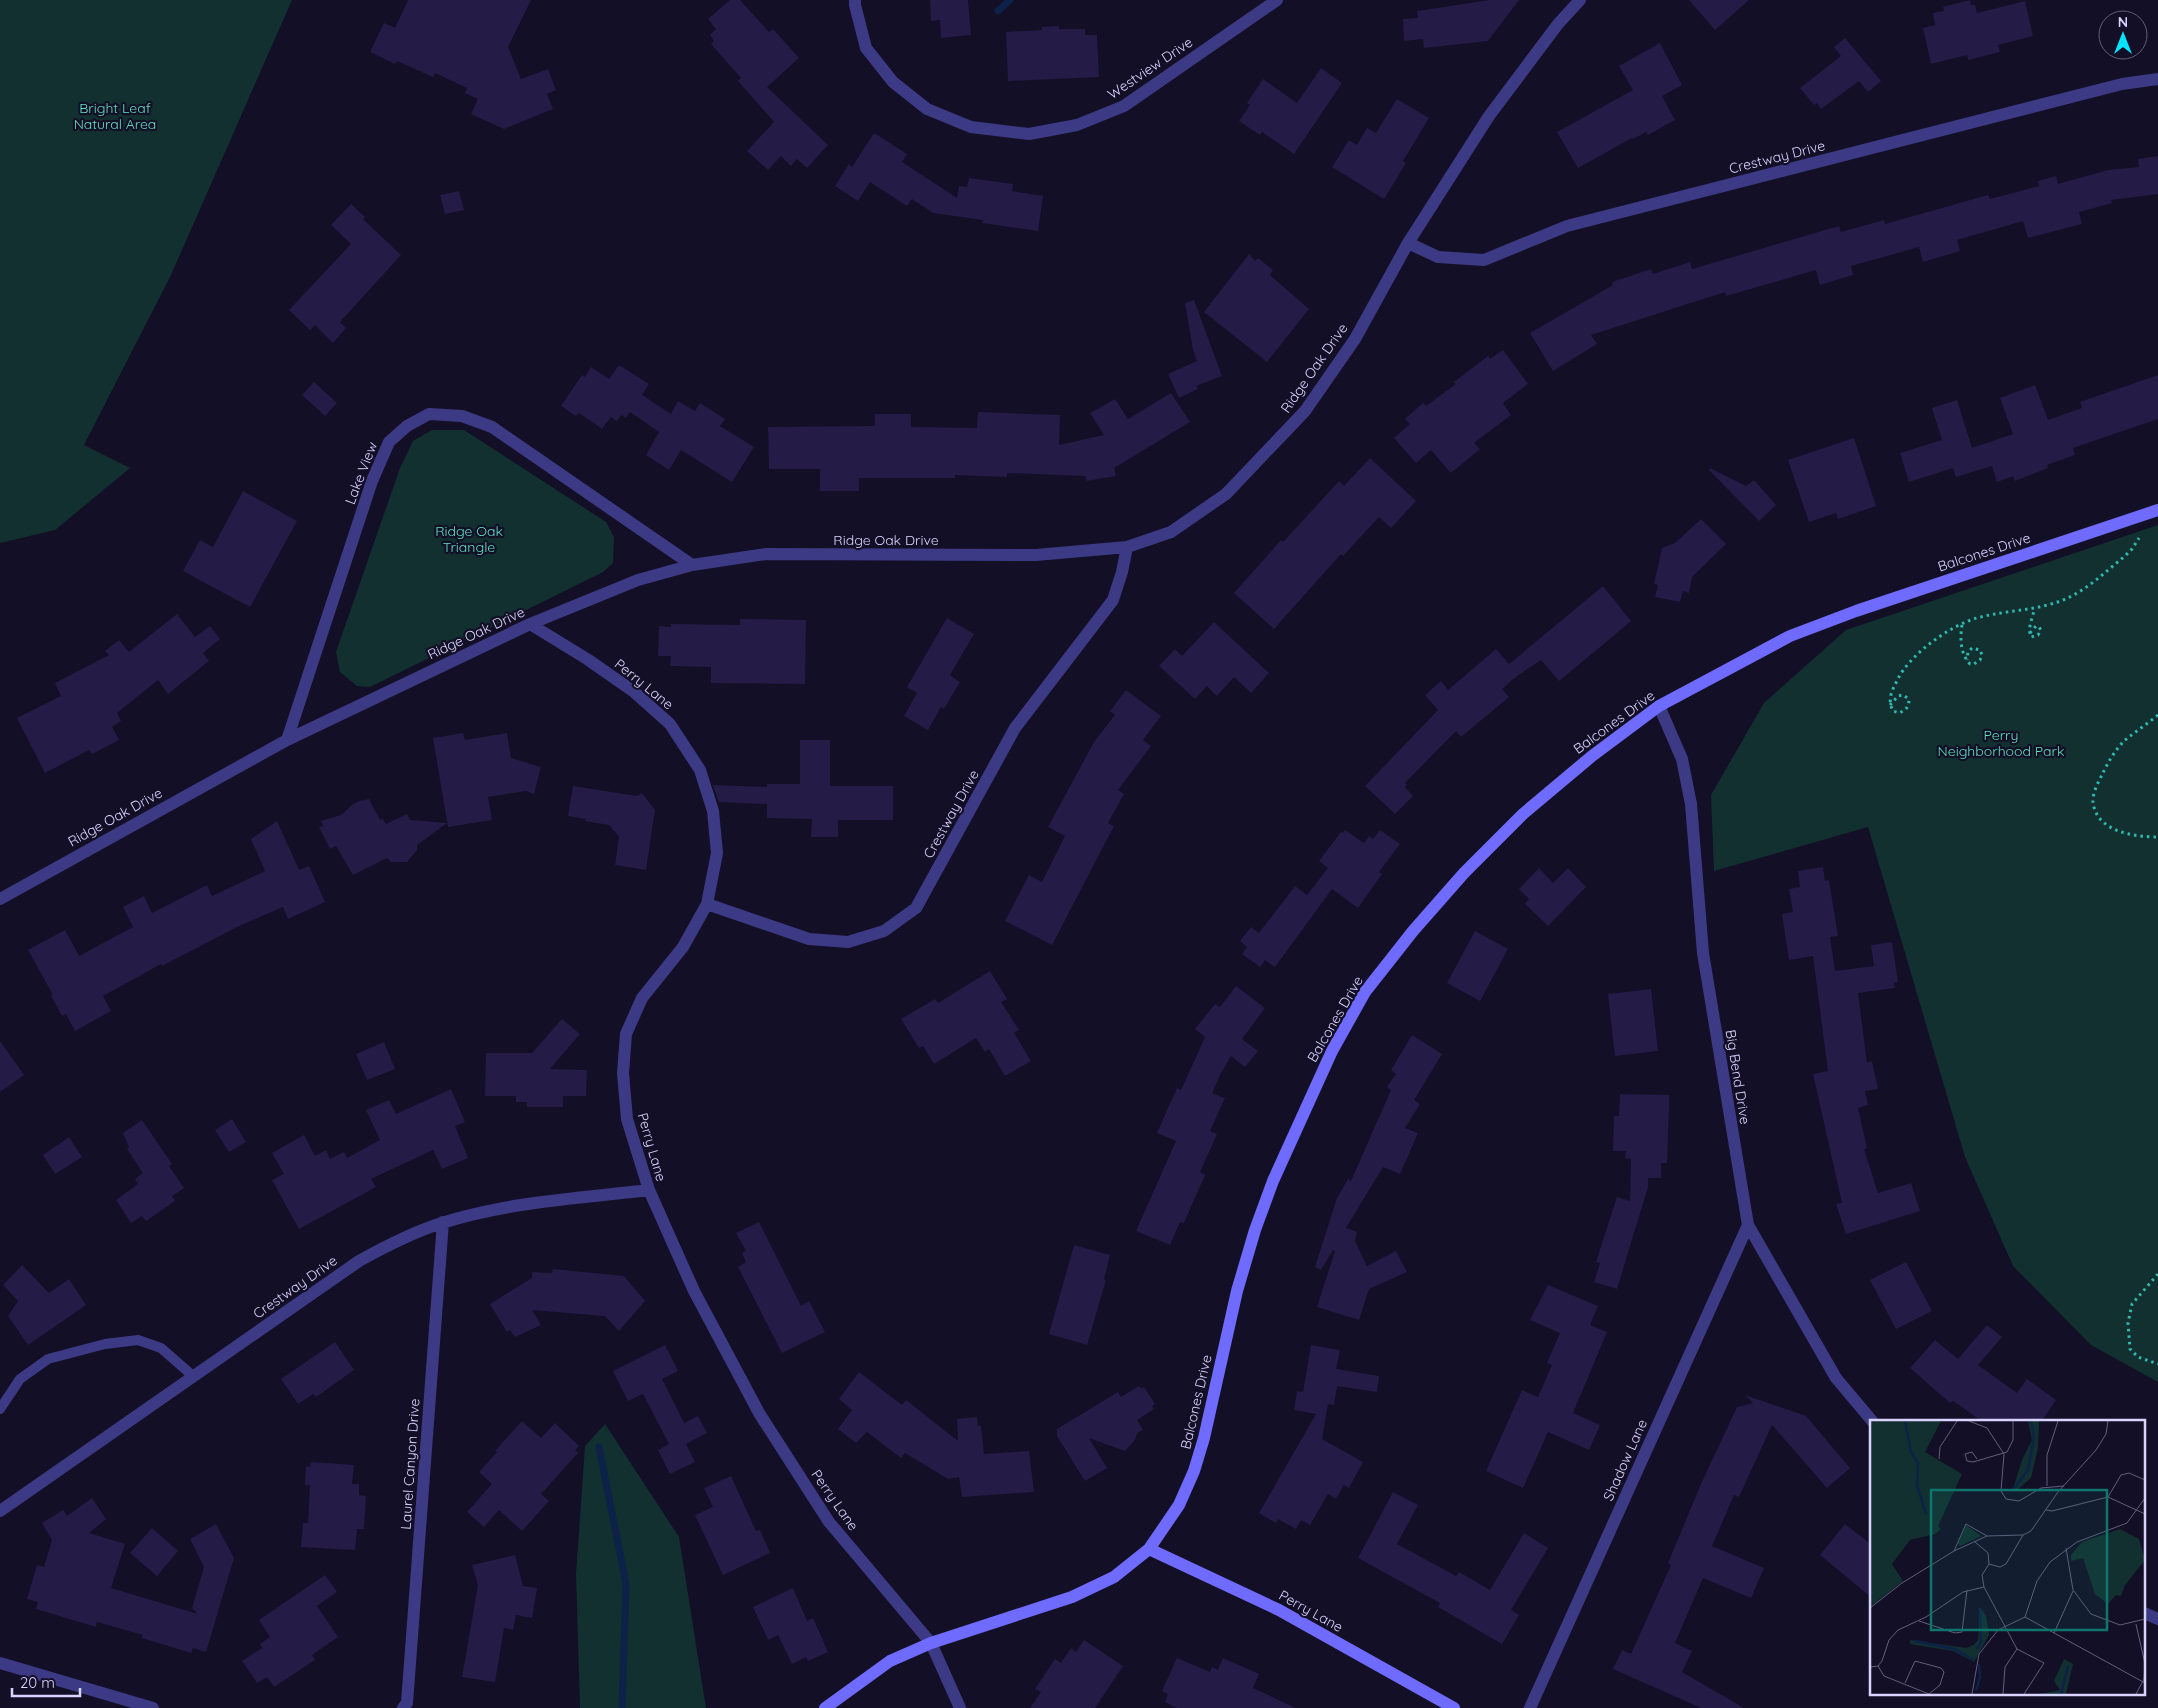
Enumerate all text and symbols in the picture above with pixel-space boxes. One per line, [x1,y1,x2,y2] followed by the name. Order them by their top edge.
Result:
[2098,10,2148,60] north arrow
[2118,13,2128,31] text: N
[1104,33,1196,103] street label: Westview Drive
[74,99,156,133] park label: Bright Leaf Natural Area
[1727,136,1827,178] street label: Crestway Drive
[1276,320,1352,416] street label: Ridge Oak Drive
[341,439,381,507] street label: Lake View
[435,522,503,556] park label: Ridge Oak Triangle
[1935,529,2033,575] street label: Balcones Drive
[833,531,939,549] street label: Ridge Oak Drive
[424,603,528,663] street label: Ridge Oak Drive
[611,655,677,713] street label: Perry Lane
[1570,686,1658,758] street label: Balcones Drive
[1938,726,2064,760] park label: Perry Neighborhood Park
[919,766,983,861] street label: Crestway Drive
[65,784,165,850] street label: Ridge Oak Drive
[1303,973,1367,1065] street label: Balcones Drive
[1722,1028,1754,1126] street label: Big Bend Drive
[634,1111,670,1183] street label: Perry Lane
[249,1251,341,1323] street label: Crestway Drive
[1176,1353,1216,1451] street label: Balcones Drive
[396,1398,424,1530] street label: Laurel Canyon Drive
[1599,1416,1651,1504] street label: Shadow Lane
[1870,1420,2146,1696] inset map
[807,1466,863,1534] street label: Perry Lane
[1276,1586,1346,1636] street label: Perry Lane
[12,1666,80,1698] scale bar
[20,1673,55,1692] text: 20 m

